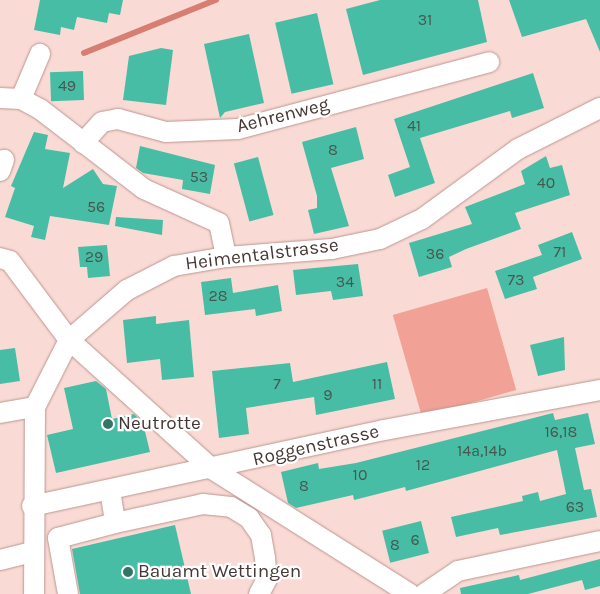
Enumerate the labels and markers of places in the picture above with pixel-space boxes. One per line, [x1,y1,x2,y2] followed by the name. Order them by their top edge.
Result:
[118,413,201,435] place label: Neutrotte
[102,418,114,430] marker: Neutrotte
[138,561,301,583] place label: Bauamt Wettingen
[122,566,134,578] marker: Bauamt Wettingen

